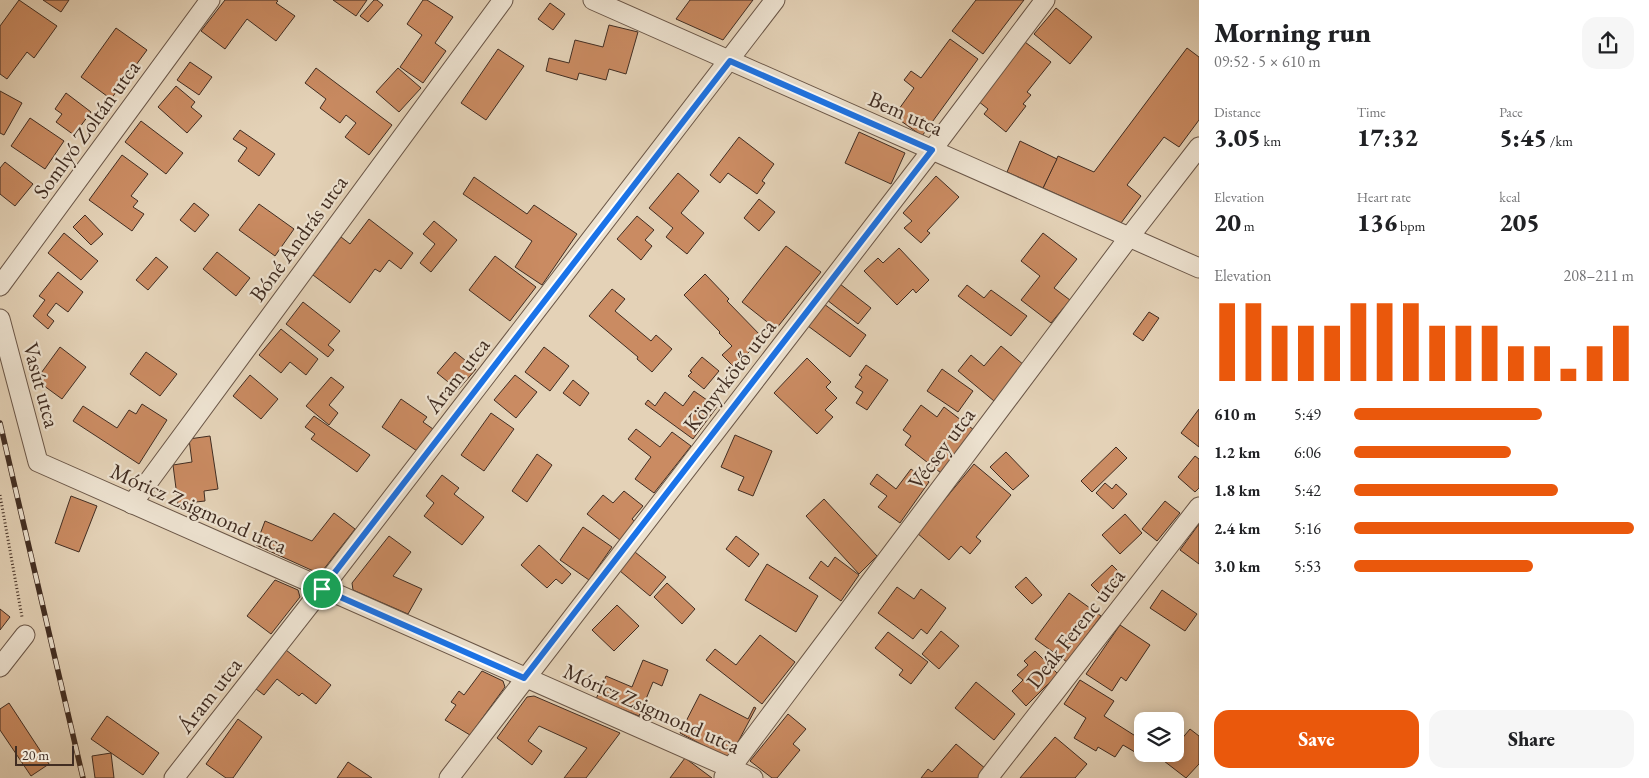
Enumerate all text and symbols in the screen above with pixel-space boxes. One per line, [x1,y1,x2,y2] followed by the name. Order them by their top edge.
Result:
[1214,14,1371,50] text: Morning run
[1582,17,1634,69] button: share
[1214,51,1321,72] text: 09:52 · 5 × 610 m
[26,54,147,204] street label: Somlyó Zoltán utca
[864,84,948,143] street label: Bem utca
[1214,103,1261,121] text: Distance
[1357,103,1386,121] text: Time
[1499,103,1523,121] text: Pace
[1214,121,1261,153] text: 3.05
[1357,121,1418,153] text: 17:32
[1499,121,1547,153] text: 5:45
[1261,132,1281,150] text: km
[1547,132,1573,150] text: /km
[243,169,354,307] street label: Bóné András utca
[1214,188,1264,206] text: Elevation
[1357,188,1411,206] text: Heart rate
[1499,188,1520,206] text: kcal
[1214,206,1241,238] text: 20
[1357,206,1397,238] text: 136
[1499,206,1540,238] text: 205
[1241,217,1255,235] text: m
[1397,217,1425,235] text: bpm
[1214,265,1272,286] text: Elevation
[1563,265,1634,286] text: 208–211 m
[676,313,783,438] street label: Könyvkötő utca
[418,331,496,420] street label: Áram utca
[16,339,67,431] street label: Vasút utca
[901,401,982,495] street label: Vécsey utca
[1214,404,1256,425] text: 610 m
[1294,404,1321,425] text: 5:49
[1214,442,1260,463] text: 1.2 km
[1294,442,1321,463] text: 6:06
[106,456,292,561] street label: Móricz Zsigmond utca
[1214,480,1260,501] text: 1.8 km
[1294,480,1321,501] text: 5:42
[1214,518,1260,539] text: 2.4 km
[1294,518,1321,539] text: 5:16
[1214,556,1260,577] text: 3.0 km
[1294,556,1321,577] text: 5:53
[1019,562,1131,694] street label: Deák Ferenc utca
[301,568,343,610] pin
[308,575,336,603] icon: arrive
[170,651,248,740] street label: Áram utca
[559,656,745,761] street label: Móricz Zsigmond utca
[1214,710,1419,768] button: Save
[1429,710,1634,768] button: Share
[1134,712,1184,762] map controls
[1134,712,1184,762] button: layers
[15,743,74,766] scale bar
[22,746,49,764] text: 20 m

